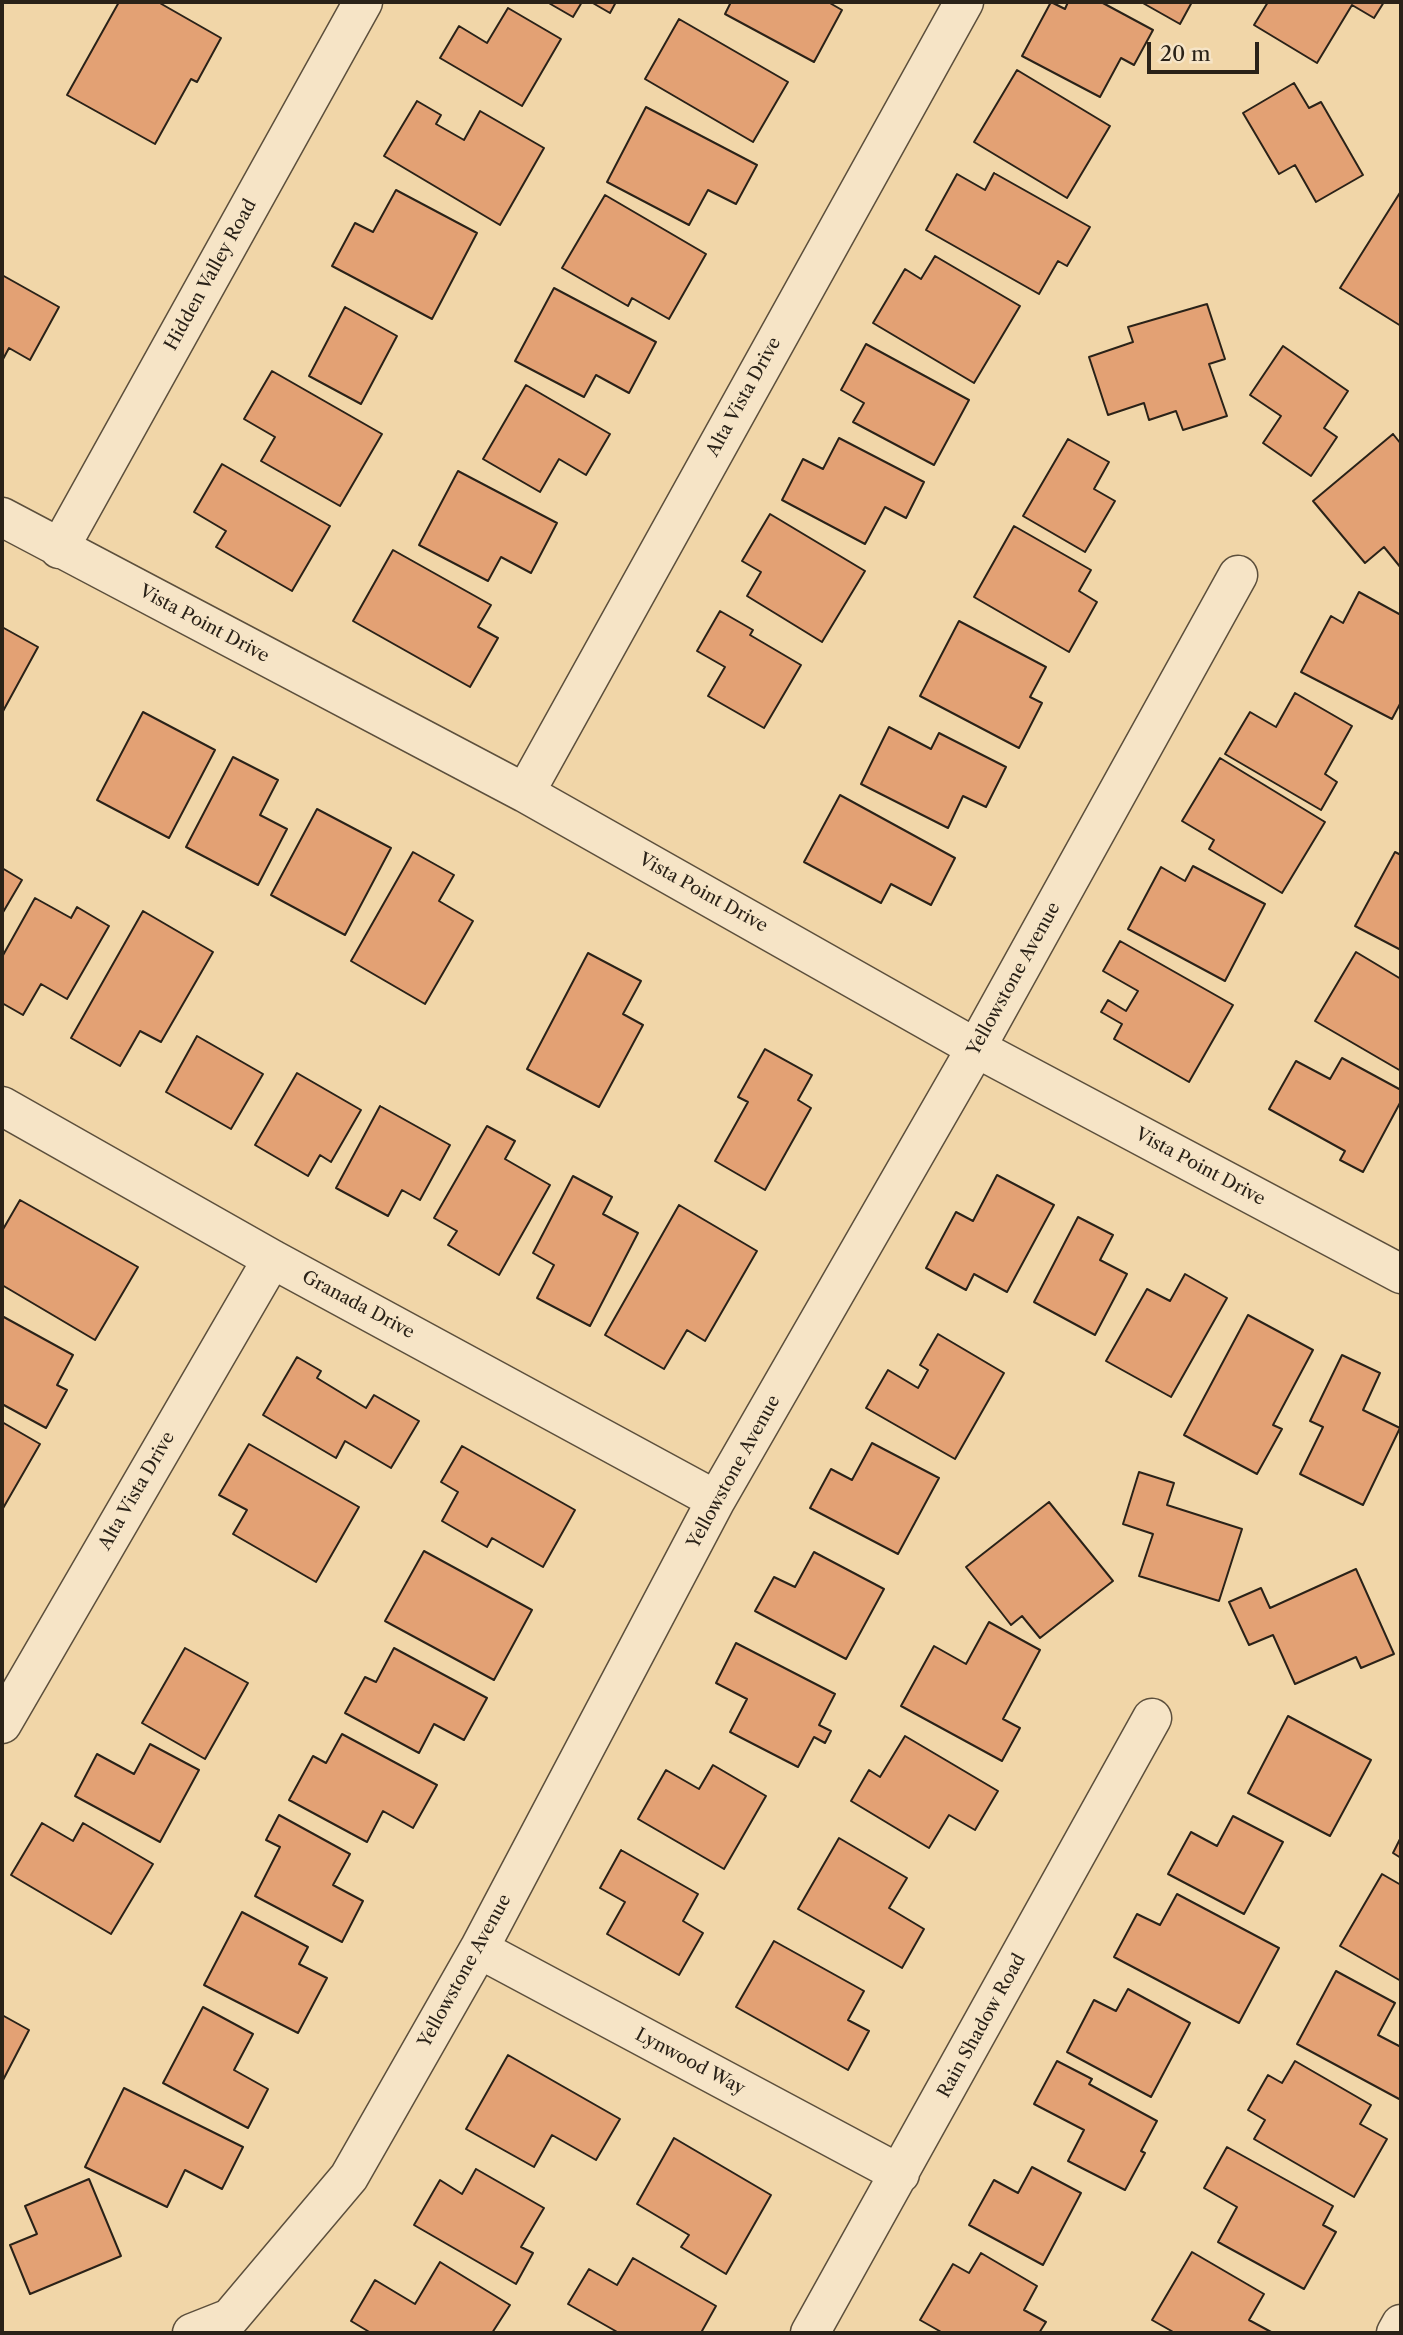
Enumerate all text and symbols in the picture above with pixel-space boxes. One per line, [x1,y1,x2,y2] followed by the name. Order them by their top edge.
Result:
[1151,28,1263,72] scale bar
[1160,41,1211,66] text: 20 m
[160,196,262,354] street label: Hidden Valley Road
[702,334,786,460] street label: Alta Vista Drive
[135,581,273,667] street label: Vista Point Drive
[635,849,771,937] street label: Vista Point Drive
[963,899,1065,1059] street label: Yellowstone Avenue
[1131,1124,1269,1210] street label: Vista Point Drive
[298,1266,418,1344] street label: Granada Drive
[683,1392,785,1552] street label: Yellowstone Avenue
[94,1428,180,1554] street label: Alta Vista Drive
[414,1891,516,2051] street label: Yellowstone Avenue
[933,1950,1031,2102] street label: Rain Shadow Road
[631,2024,749,2100] street label: Lynwood Way

